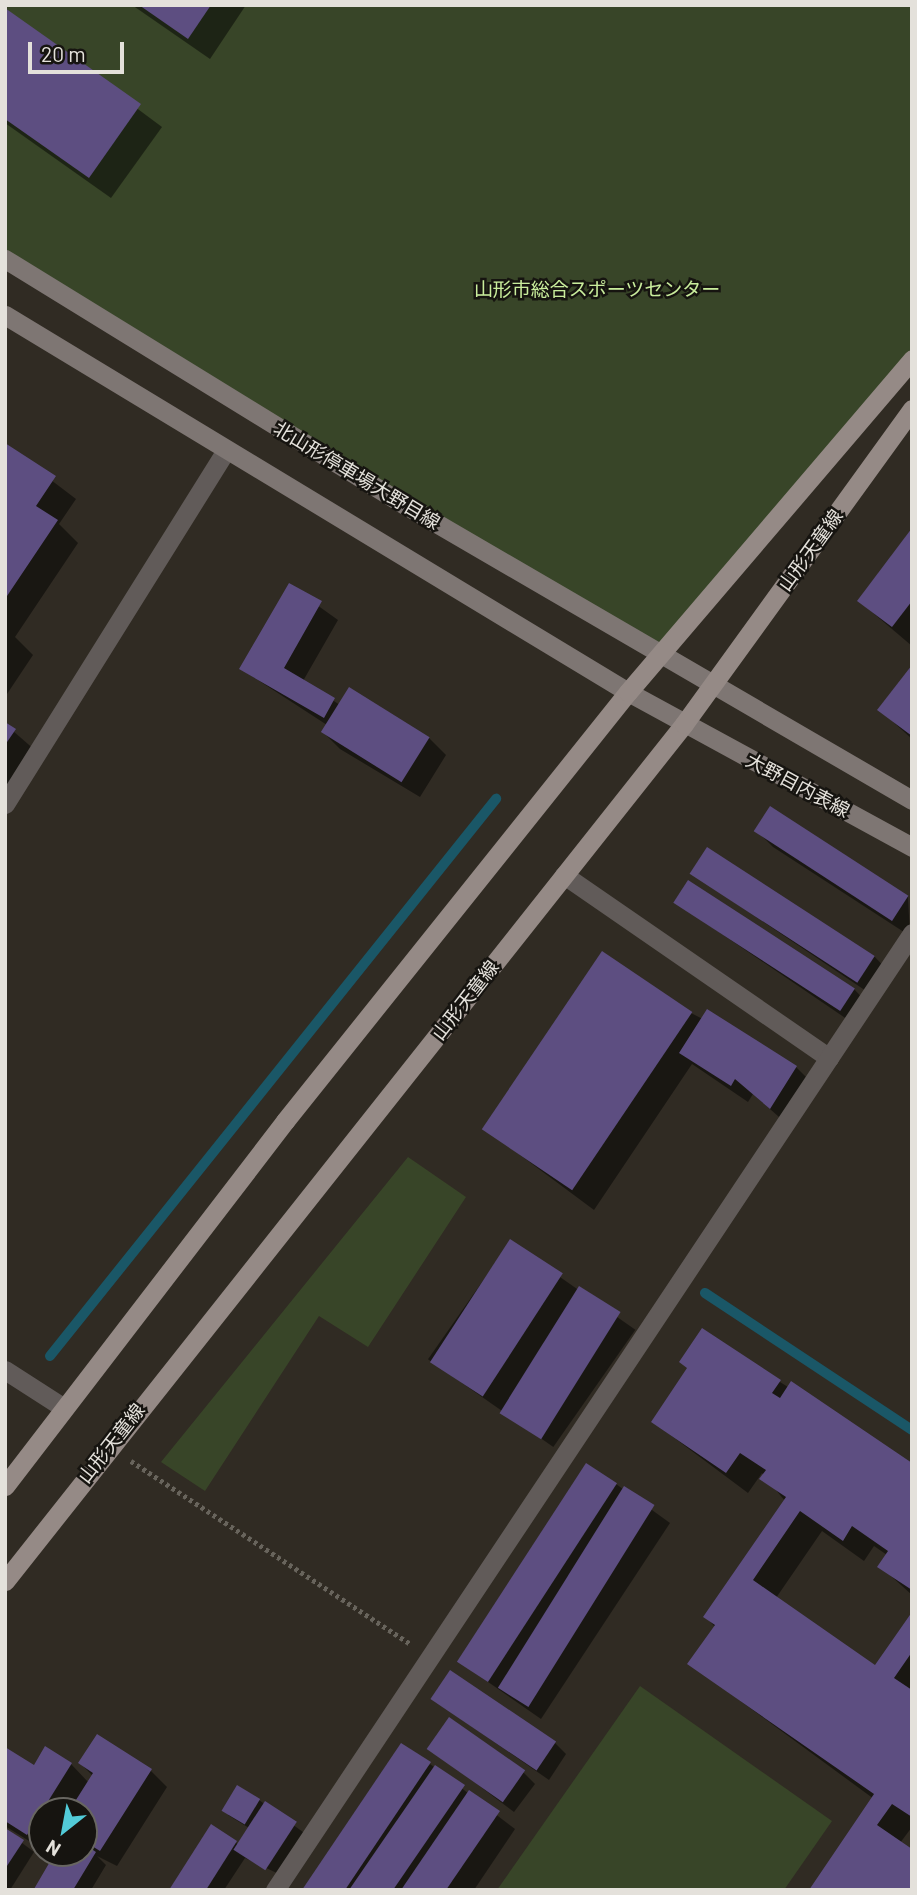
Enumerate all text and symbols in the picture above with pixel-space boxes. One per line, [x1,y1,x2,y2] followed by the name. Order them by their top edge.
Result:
[32,28,128,72] scale bar
[41,41,86,66] text: 20 m
[474,278,720,300] park label: 山形市総合スポーツセンター
[270,416,444,534] street label: 北山形停車場大野目線
[773,505,847,595] street label: 山形天童線
[742,748,854,822] street label: 大野目内表線
[427,956,503,1044] street label: 山形天童線
[73,1399,149,1487] street label: 山形天童線
[28,1797,98,1867] north arrow
[42,1836,64,1862] text: N

